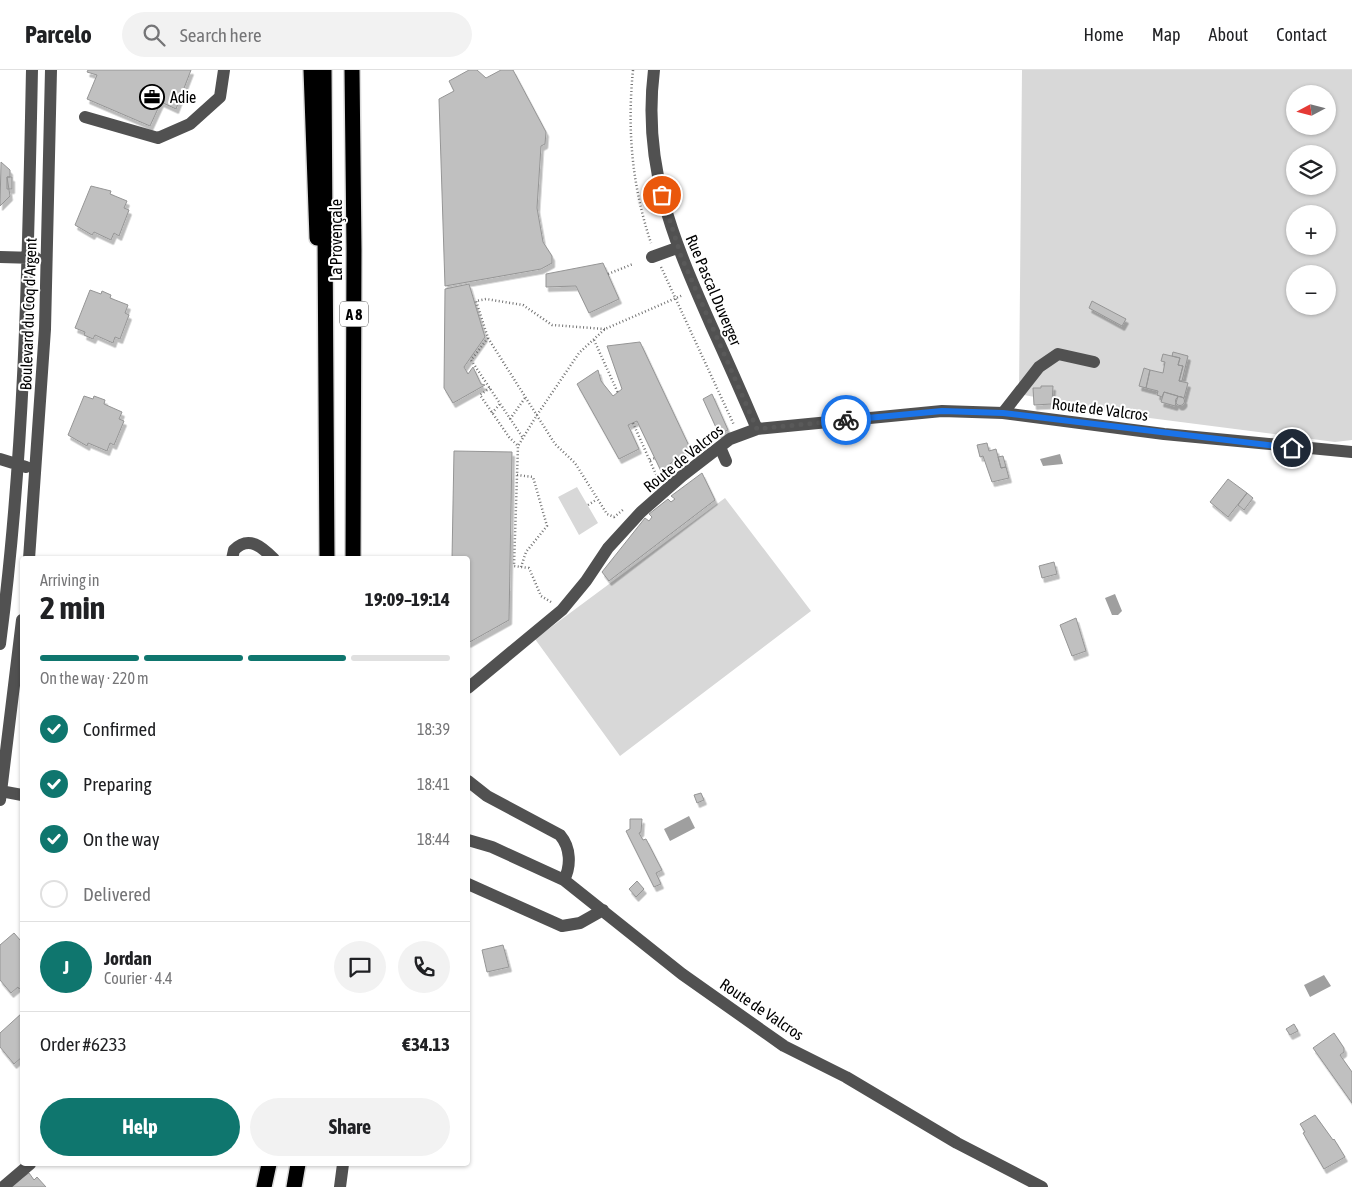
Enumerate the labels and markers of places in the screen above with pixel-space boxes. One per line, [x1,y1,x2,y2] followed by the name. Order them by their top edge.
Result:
[139,84,165,110] office icon: Adie
[170,88,196,106] place label: Adie
[641,174,683,216] pin
[1271,427,1313,469] pin

